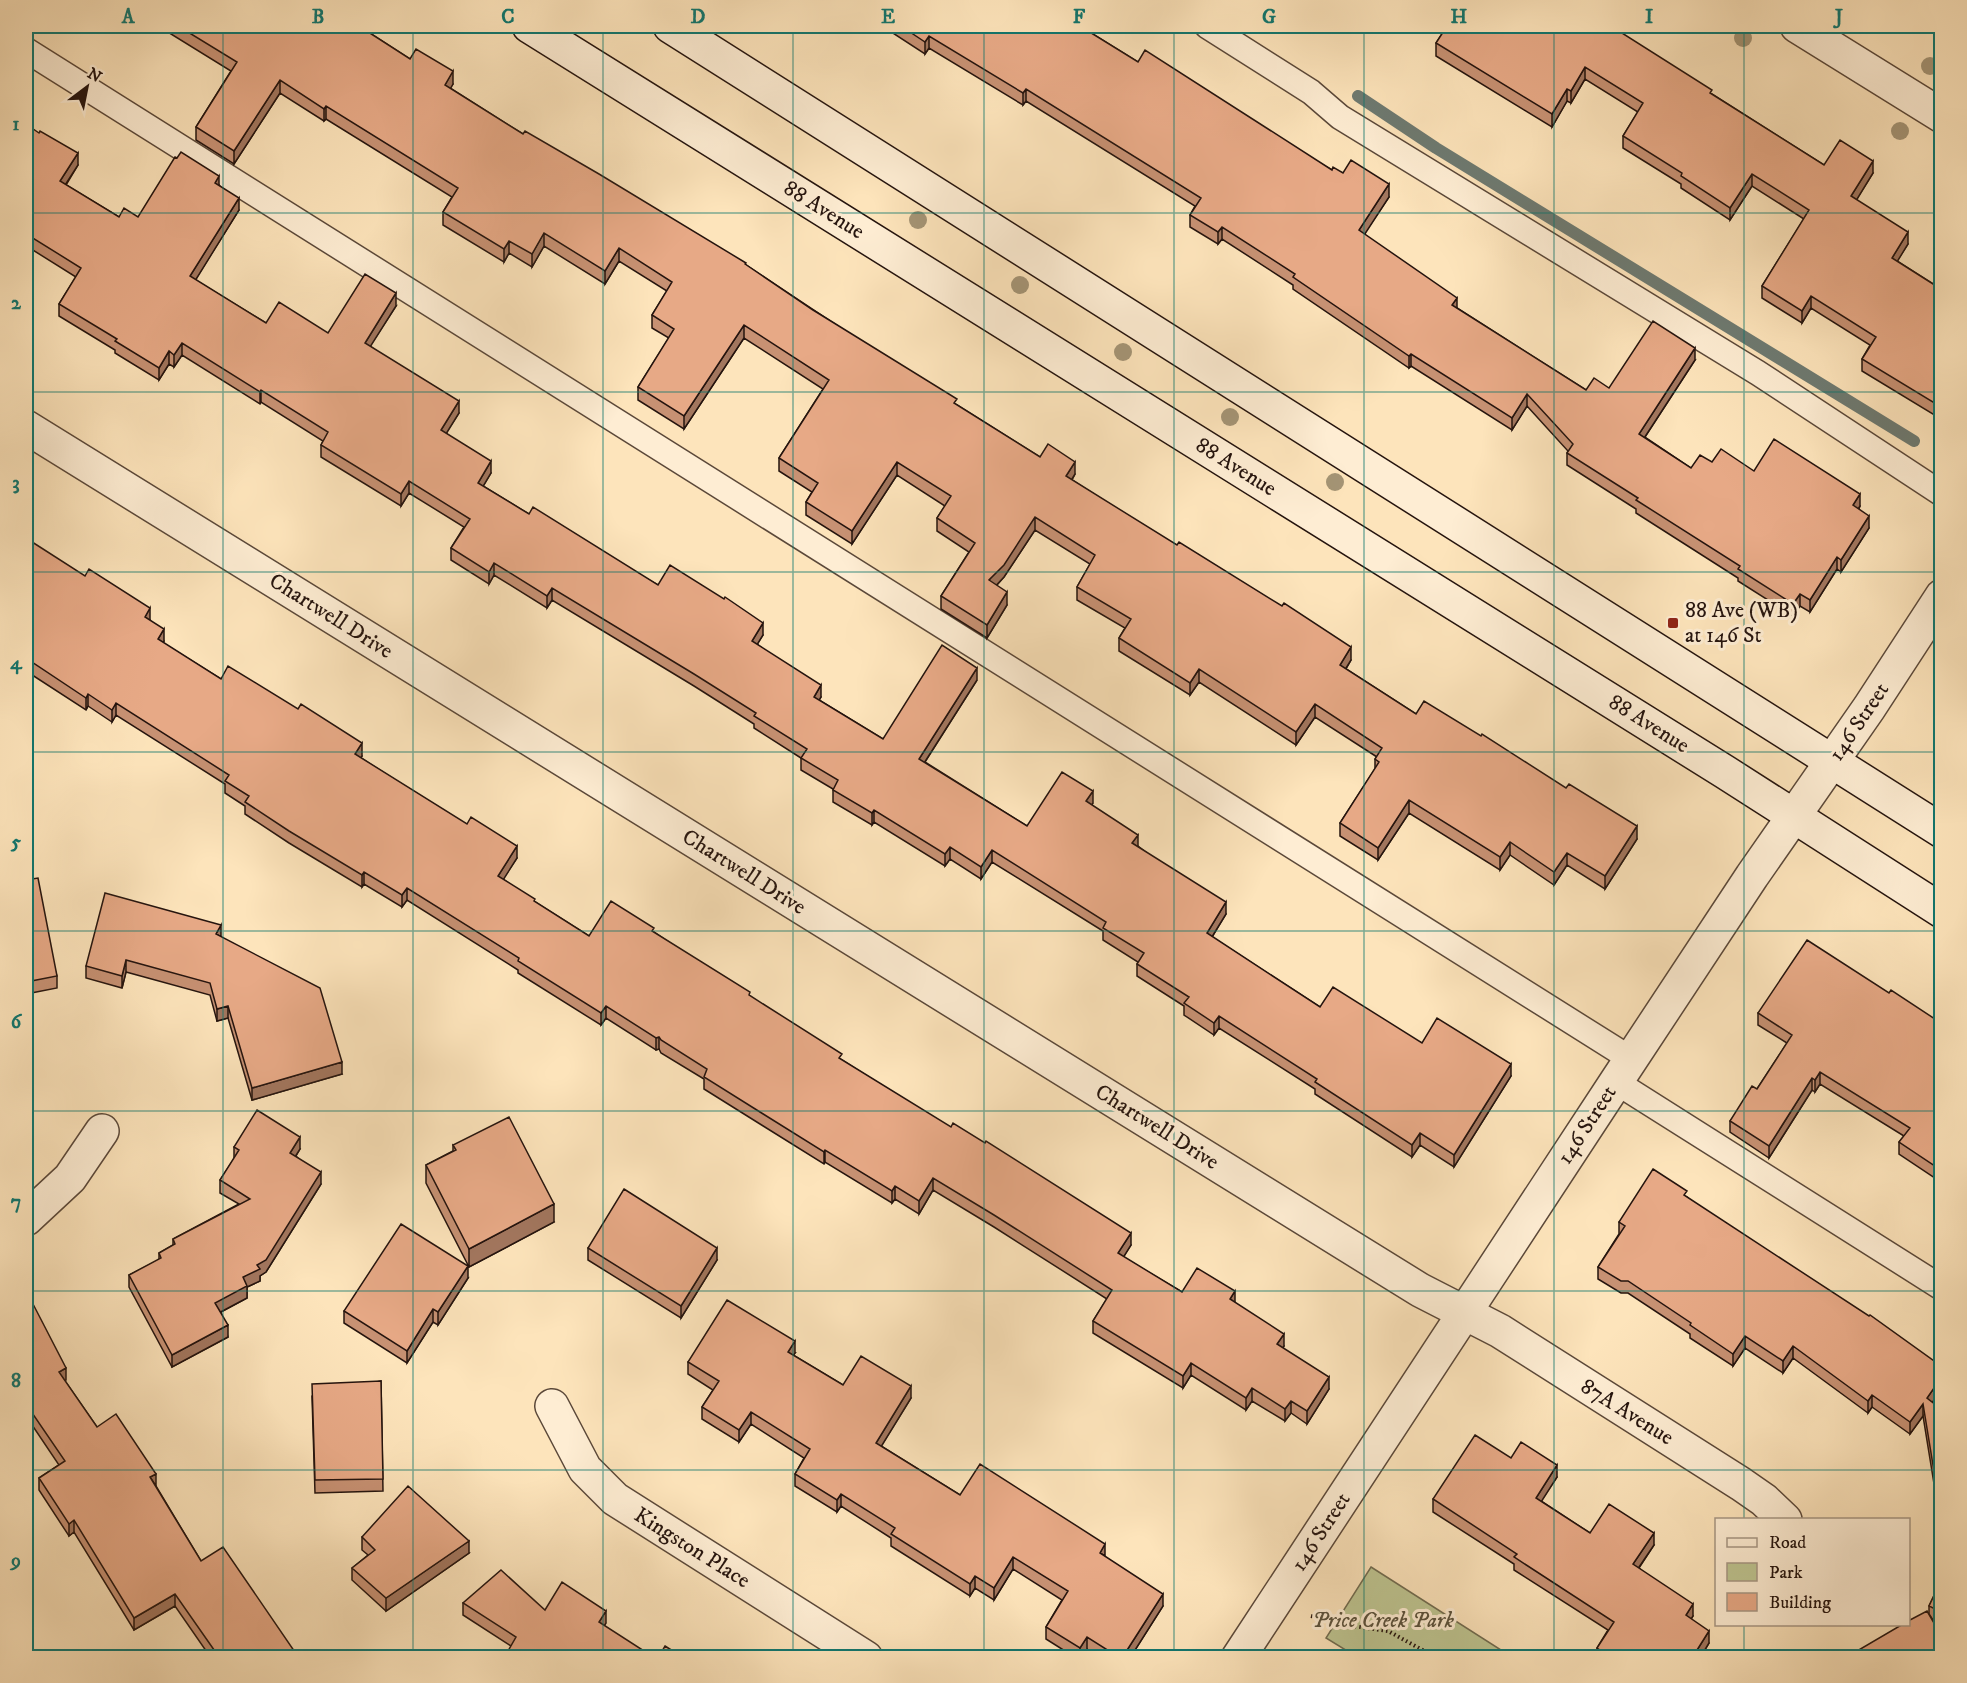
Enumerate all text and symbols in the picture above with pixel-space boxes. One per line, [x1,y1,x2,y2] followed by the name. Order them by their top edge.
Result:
[121,5,136,30] text: A
[312,5,324,30] text: B
[501,5,515,30] text: C
[691,5,706,30] text: D
[881,5,895,30] text: E
[1073,5,1086,30] text: F
[1262,5,1276,30] text: G
[1451,5,1468,30] text: H
[1645,5,1653,30] text: I
[1833,5,1843,30] text: J
[57,57,117,117] north arrow
[84,63,105,87] text: N
[12,112,20,137] text: 1
[779,175,869,245] street label: 88 Avenue
[11,291,22,316] text: 2
[1191,432,1281,502] street label: 88 Avenue
[12,471,20,496] text: 3
[264,567,398,665] street label: Chartwell Drive
[1685,597,1798,649] place label: 88 Ave (WB) at 146 St
[1666,616,1680,630] marker: 88 Ave (WB) at 146 St
[10,651,23,676] text: 4
[1823,678,1895,766] street label: 146 Street
[1604,689,1694,759] street label: 88 Avenue
[677,823,811,921] street label: Chartwell Drive
[10,830,21,855] text: 5
[11,1010,23,1035] text: 6
[1090,1078,1224,1176] street label: Chartwell Drive
[1551,1080,1623,1170] street label: 146 Street
[11,1190,21,1215] text: 7
[11,1369,21,1394] text: 8
[1575,1373,1679,1451] street label: 87A Avenue
[1285,1487,1357,1577] street label: 146 Street
[629,1502,755,1594] street label: Kingston Place
[1715,1518,1910,1626] legend
[1769,1532,1806,1554] text: Road
[9,1549,21,1574] text: 9
[1769,1562,1803,1584] text: Park
[1769,1592,1831,1614] text: Building
[1312,1607,1455,1634] park label: Price Creek Park

